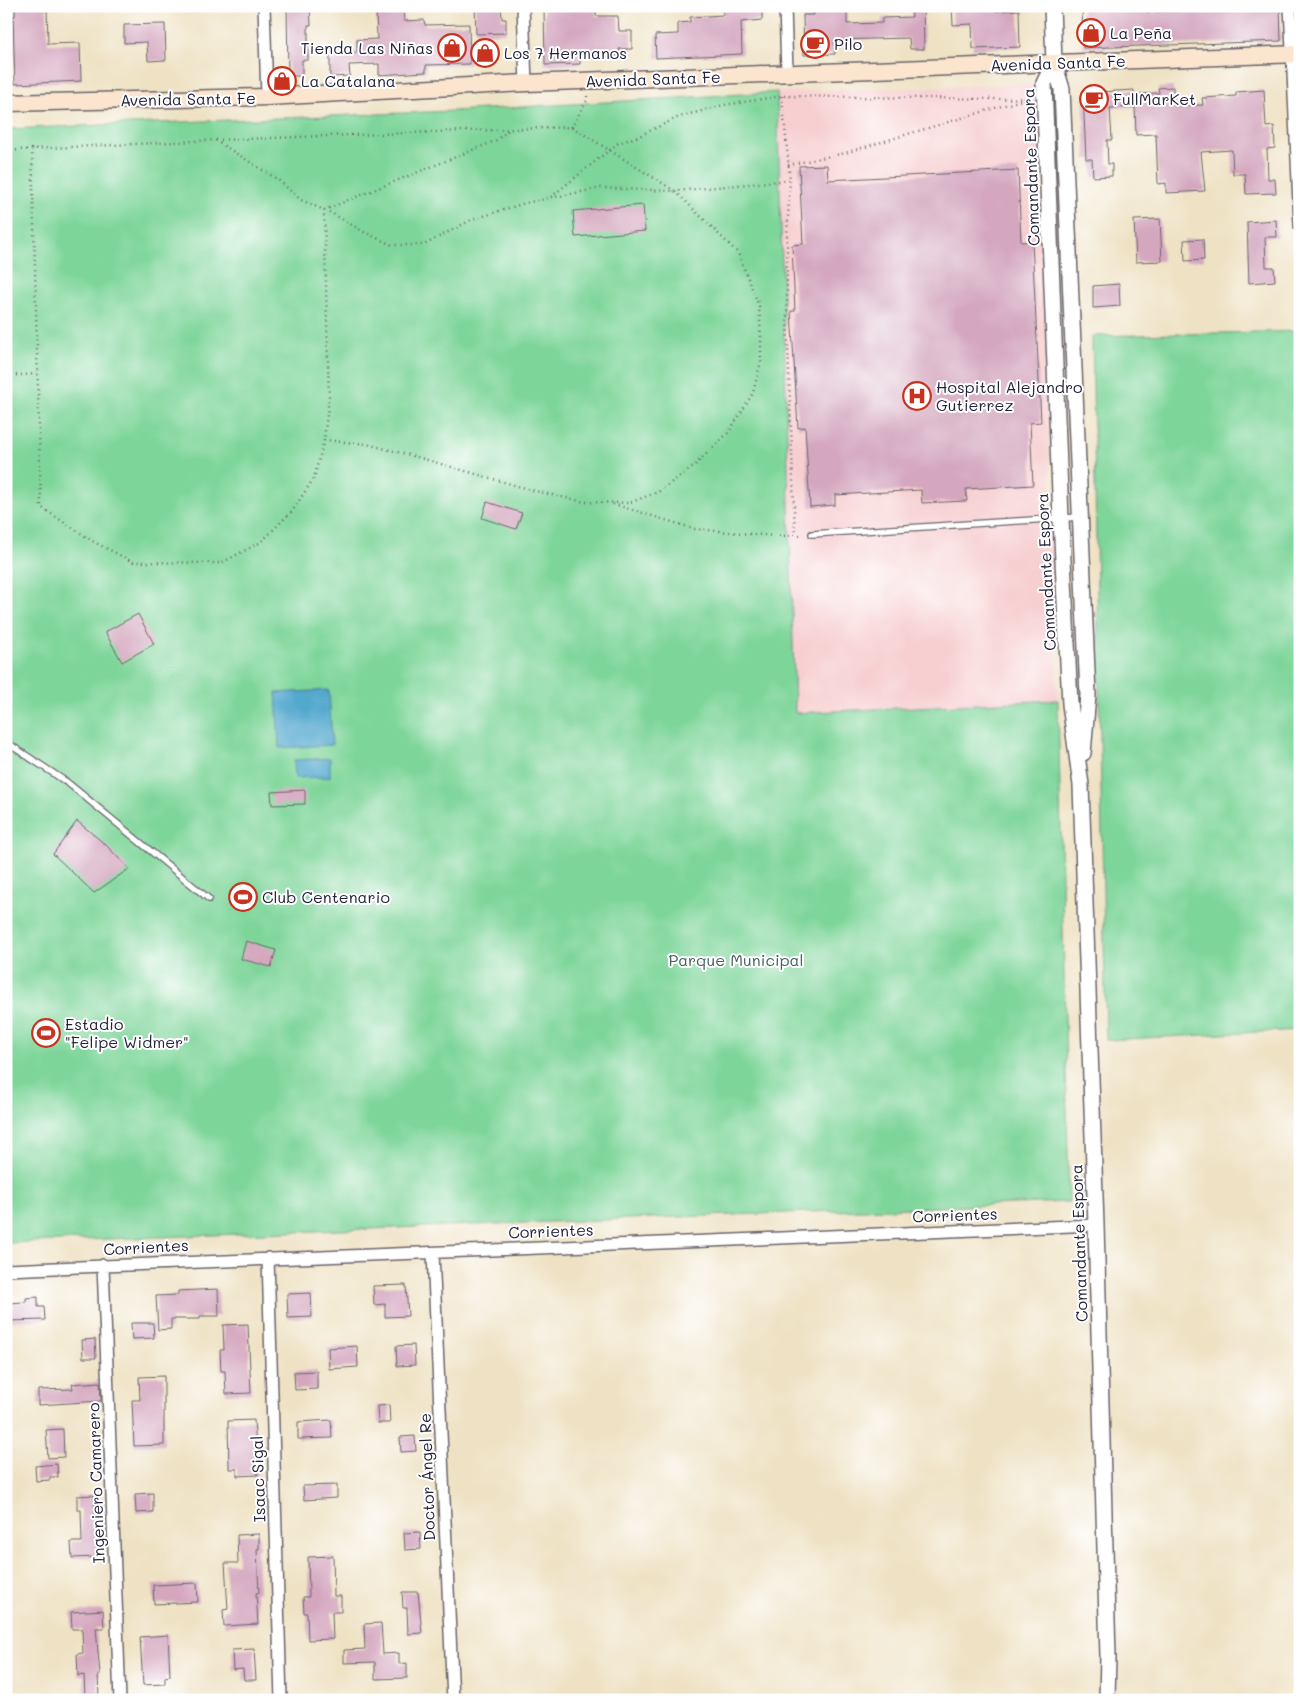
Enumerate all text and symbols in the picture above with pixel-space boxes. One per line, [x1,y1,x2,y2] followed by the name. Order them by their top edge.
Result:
[1076,18,1106,48] shop icon: La Peña
[1110,22,1172,43] place label: La Peña
[800,29,830,59] cafe icon: Pilo
[437,33,467,63] shop icon: Tienda Las Niñas
[834,33,862,54] place label: Pilo
[301,37,433,58] place label: Tienda Las Niñas
[470,38,500,68] shop icon: Los 7 Hermanos
[504,42,627,63] place label: Los 7 Hermanos
[990,50,1126,75] street label: Avenida Santa Fe
[267,66,297,96] shop icon: La Catalana
[585,66,721,91] street label: Avenida Santa Fe
[301,70,396,91] place label: La Catalana
[1079,84,1109,114] cafe icon: FullMarKet
[120,87,256,110] street label: Avenida Santa Fe
[1017,88,1044,246] street label: Comandante Espora
[1113,88,1196,109] place label: FullMarKet
[936,376,1082,415] place label: Hospital Alejandro Gutierrez
[902,381,932,411] hospital icon: Hospital Alejandro Gutierrez
[1031,493,1060,651] street label: Comandante Espora
[228,882,258,912] sports icon: Club Centenario
[262,886,390,907] place label: Club Centenario
[668,949,804,970] park label: Parque Municipal
[65,1013,189,1052] place label: Estadio "Felipe Widmer"
[31,1018,61,1048] sports icon: Estadio "Felipe Widmer"
[1065,1164,1092,1322] street label: Comandante Espora
[912,1203,998,1226] street label: Corrientes
[508,1219,594,1242] street label: Corrientes
[103,1234,189,1259] street label: Corrientes
[82,1402,109,1564] street label: Ingeniero Camarero
[414,1413,439,1541] street label: Doctor Ángel Re
[245,1435,270,1523] street label: Isaac Sigal

